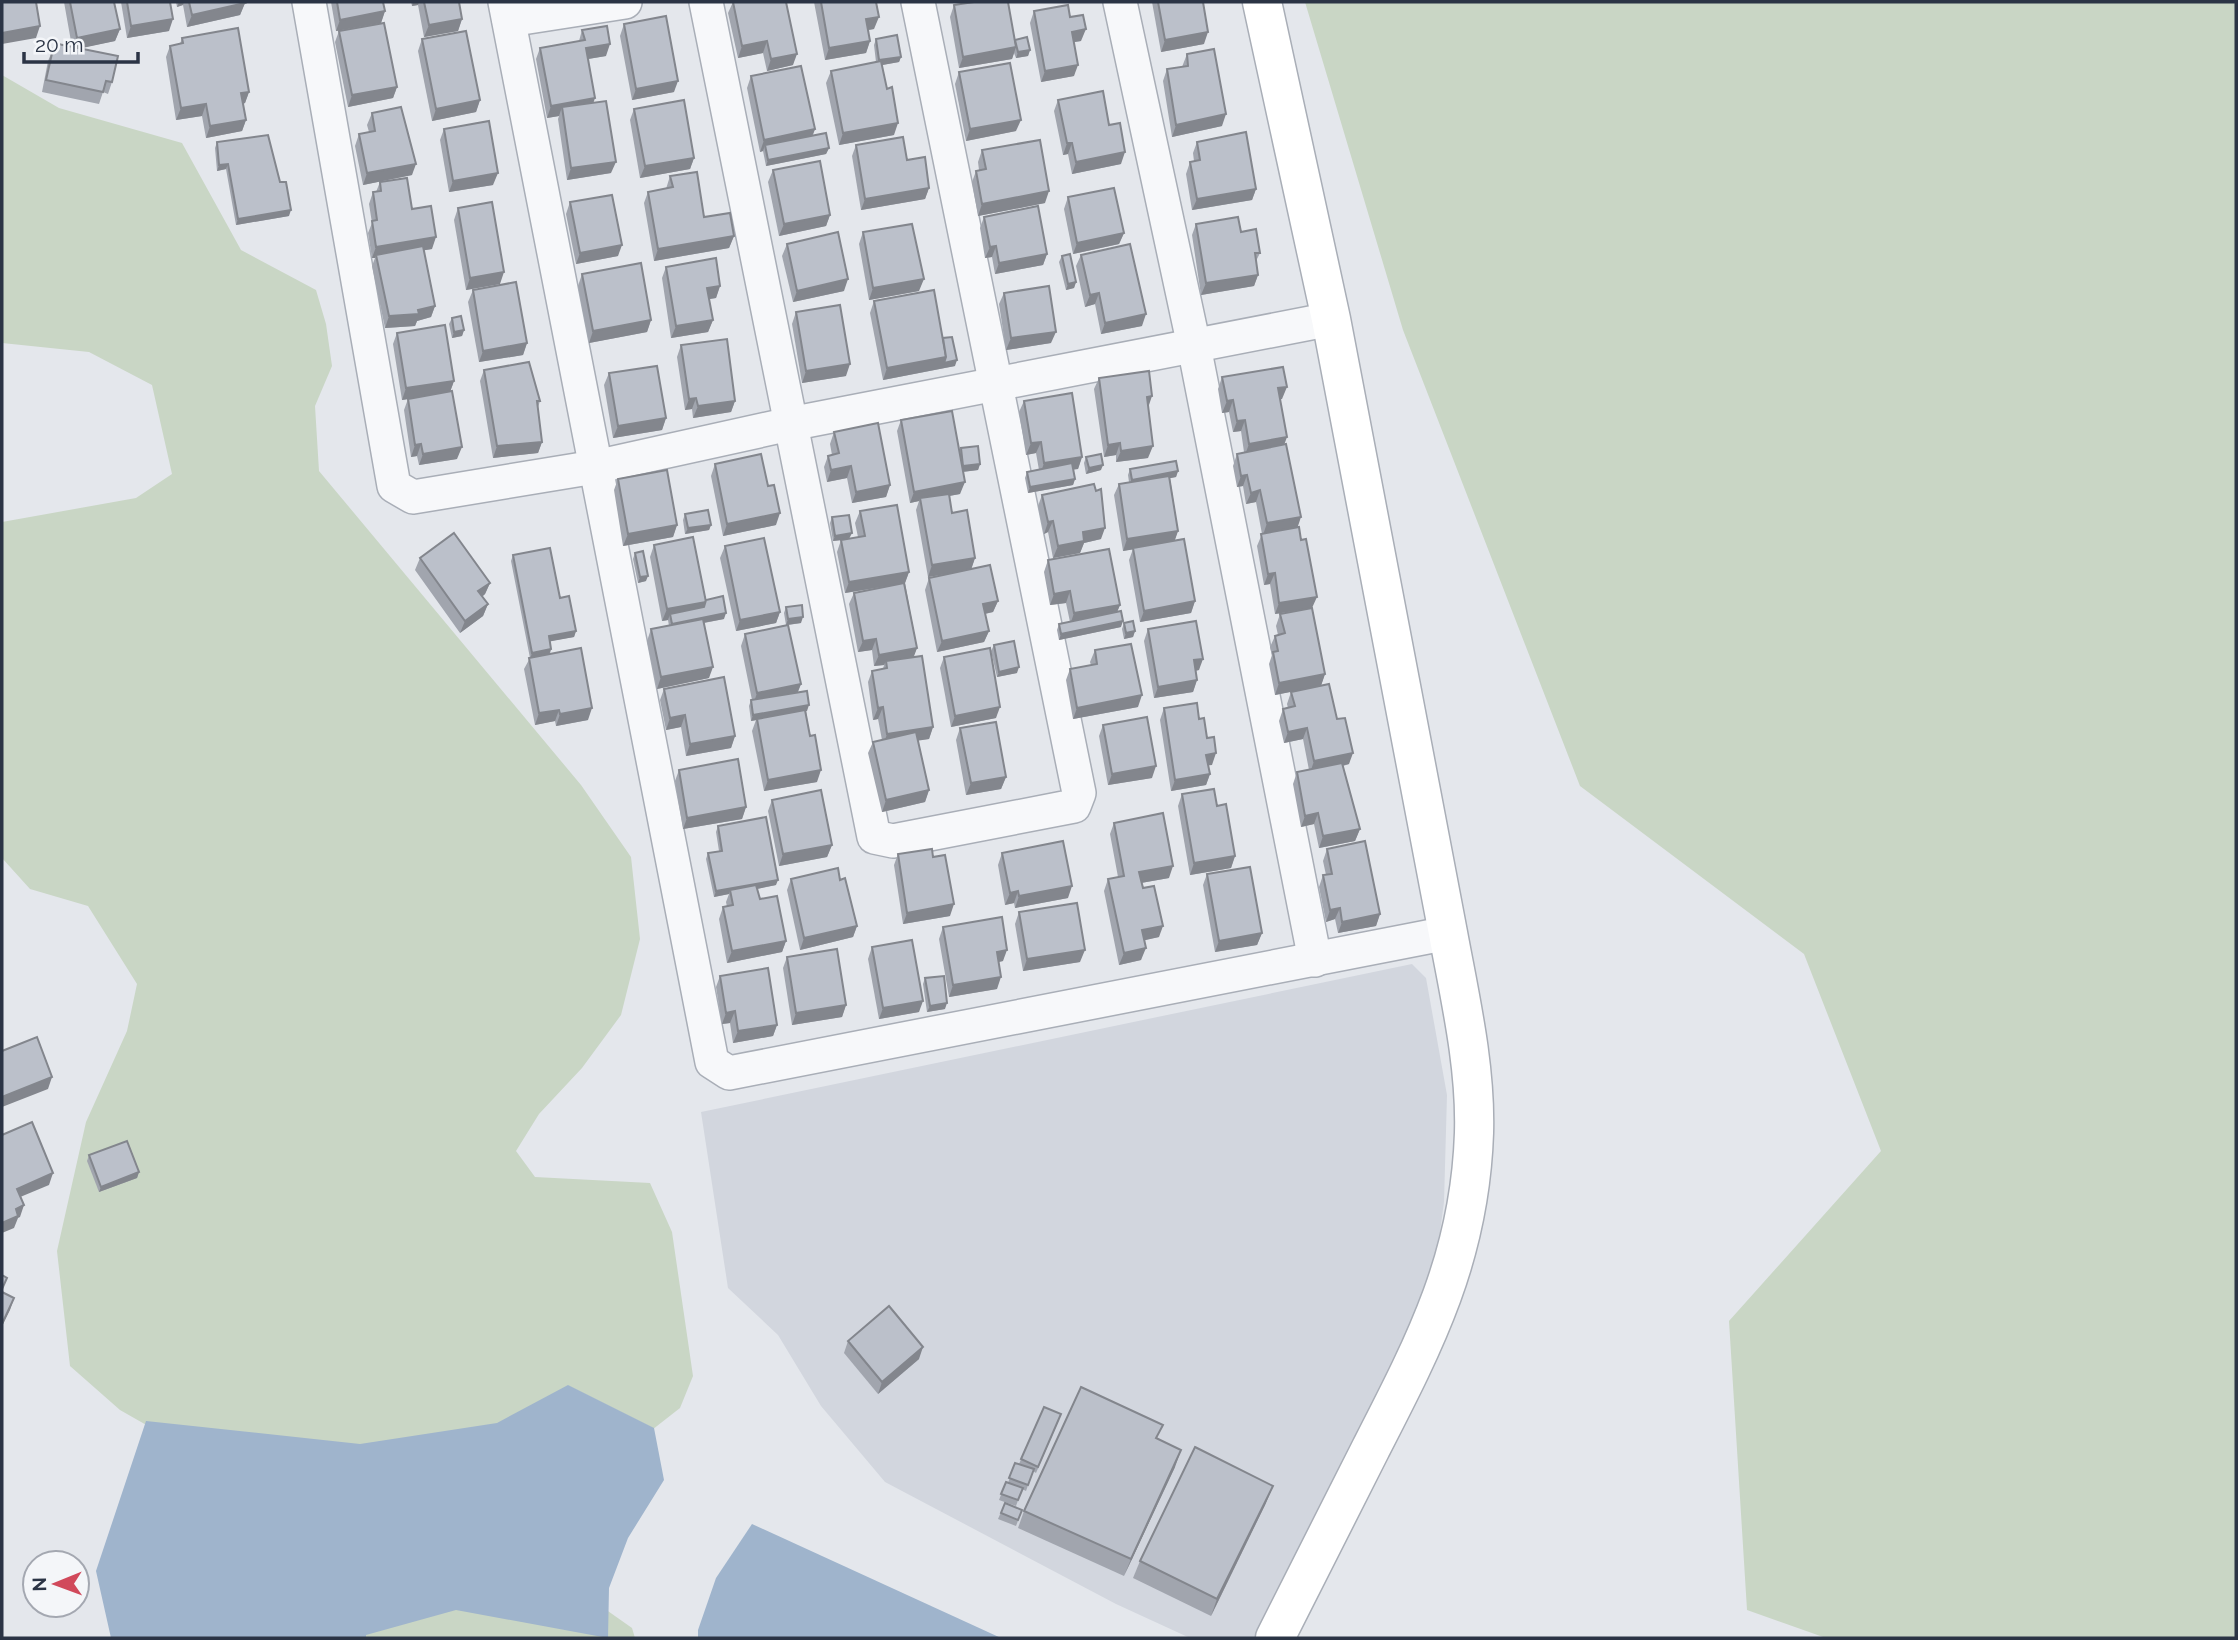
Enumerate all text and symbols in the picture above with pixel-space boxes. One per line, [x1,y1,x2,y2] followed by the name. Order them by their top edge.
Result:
[24,21,138,65] scale bar
[35,32,83,57] text: 20 m
[21,1549,91,1619] north arrow
[28,1577,50,1592] text: N

